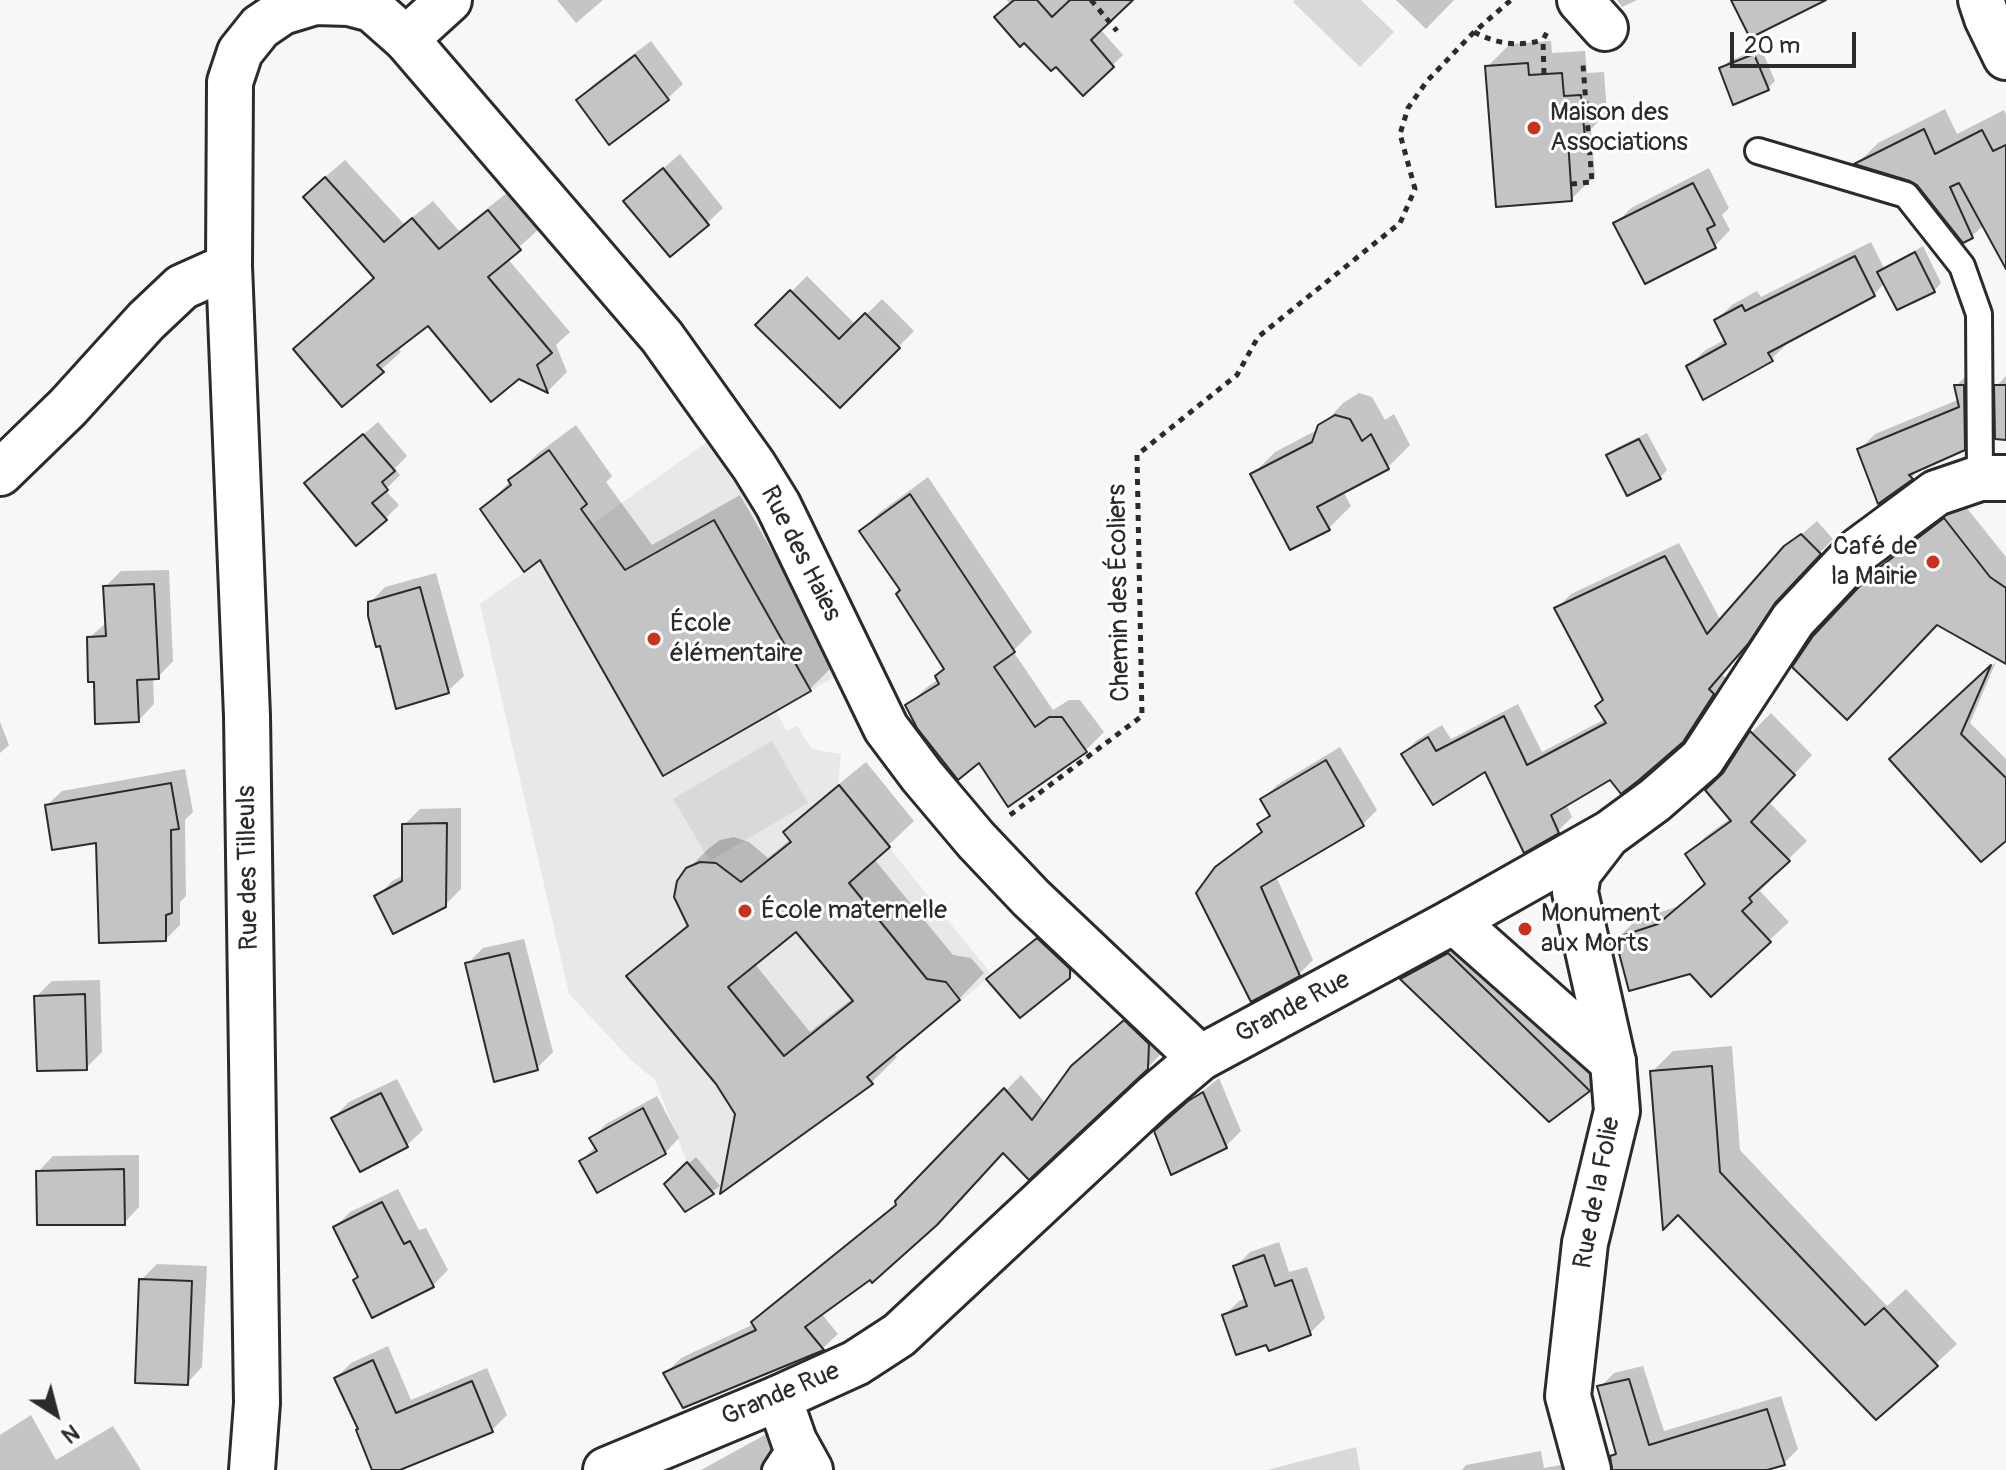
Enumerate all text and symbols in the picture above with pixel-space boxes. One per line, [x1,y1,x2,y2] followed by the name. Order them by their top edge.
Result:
[1734,16,1860,66] scale bar
[1744,31,1800,60] text: 20 m
[1550,97,1688,158] place label: Maison des Associations
[1525,119,1543,137] marker: Maison des Associations
[753,481,847,627] street label: Rue des Haies
[1103,484,1137,702] street label: Chemin des Écoliers
[1831,531,1917,592] place label: Café de la Mairie
[1924,553,1942,571] marker: Café de la Mairie
[670,608,802,670] place label: École élémentaire
[645,630,663,648] marker: École élémentaire
[232,785,266,951] street label: Rue des Tilleuls
[761,895,947,927] place label: École maternelle
[1541,898,1661,960] place label: Monument aux Morts
[736,902,754,920] marker: École maternelle
[1516,920,1534,938] marker: Monument aux Morts
[1231,965,1355,1051] street label: Grande Rue
[1568,1114,1628,1272] street label: Rue de la Folie
[717,1356,845,1434] street label: Grande Rue
[16,1374,96,1454] north arrow
[56,1418,84,1449] text: N

